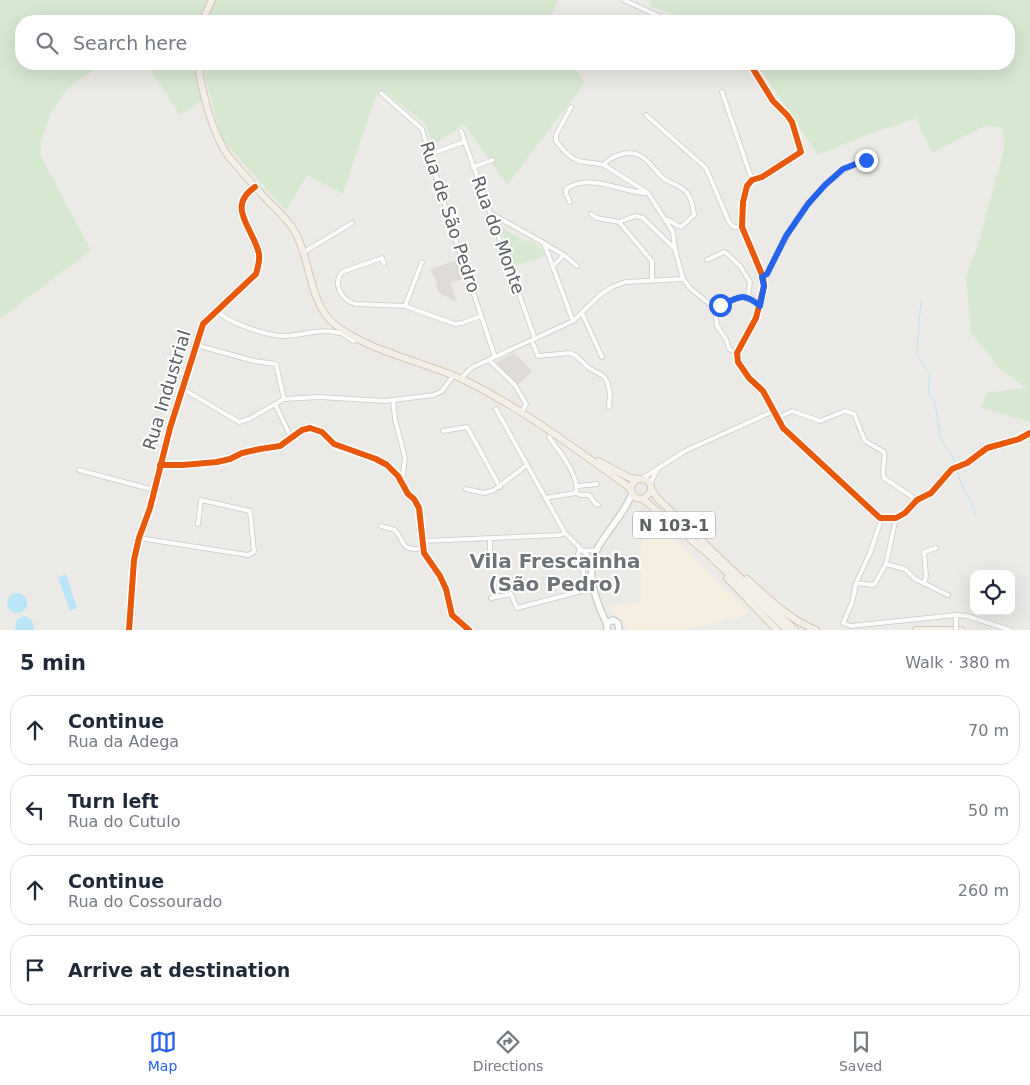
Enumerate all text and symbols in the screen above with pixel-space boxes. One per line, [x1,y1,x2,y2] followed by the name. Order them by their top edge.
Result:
[15,15,1015,70] search box
[33,29,61,57] icon: search
[73,32,187,54] text: Search here
[416,138,485,295] street label: Rua de São Pedro
[855,149,878,172] route end
[467,173,530,297] street label: Rua do Monte
[709,294,732,317] route start
[138,327,195,452] street label: Rua Industrial
[633,512,715,538] road number: N 103-1
[469,549,641,596] district label: Vila Frescainha (São Pedro)
[970,570,1015,615] map controls
[970,570,1015,615] button: locate
[20,651,86,675] text: 5 min
[905,653,1010,672] text: Walk · 380 m
[68,710,164,732] text: Continue
[21,716,49,744] icon: ahead
[968,721,1009,740] text: 70 m
[68,732,179,751] text: Rua da Adega
[68,790,159,812] text: Turn left
[21,796,49,824] icon: left
[968,801,1009,820] text: 50 m
[68,812,180,831] text: Rua do Cutulo
[68,870,164,892] text: Continue
[21,876,49,904] icon: ahead
[958,881,1009,900] text: 260 m
[68,892,222,911] text: Rua do Cossourado
[21,956,49,984] icon: arrive
[68,959,290,981] text: Arrive at destination
[148,1028,177,1074] tab: Map
[473,1028,543,1074] tab: Directions
[839,1028,882,1074] tab: Saved

